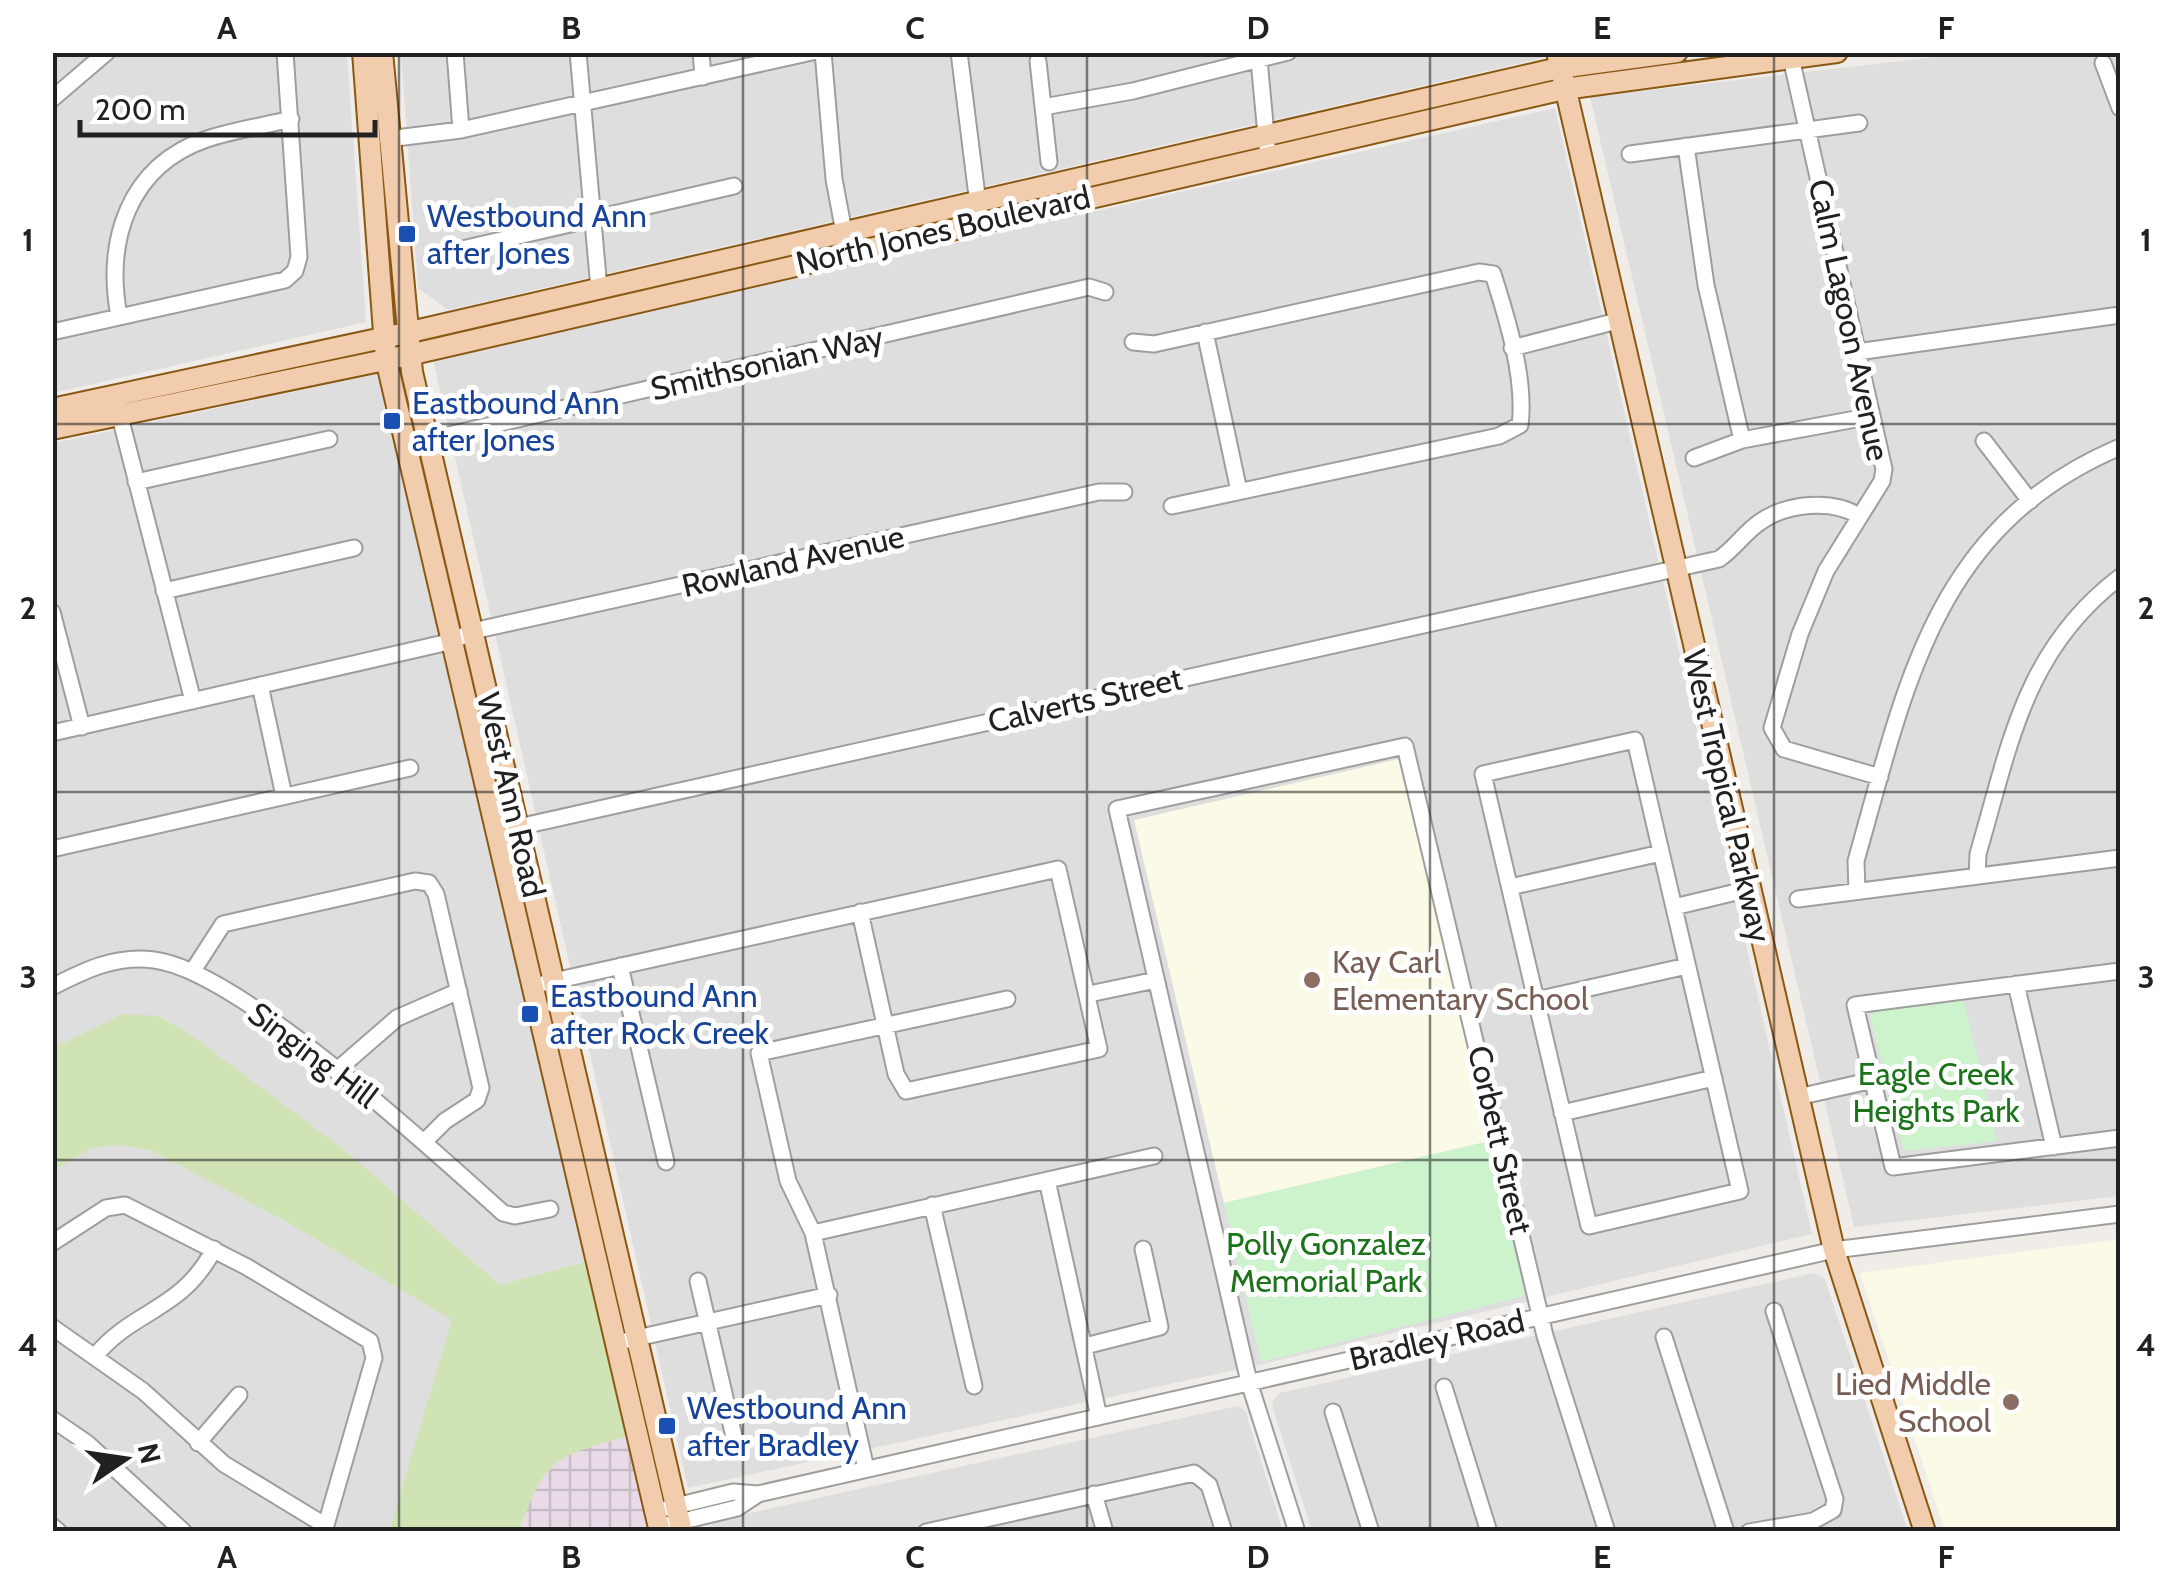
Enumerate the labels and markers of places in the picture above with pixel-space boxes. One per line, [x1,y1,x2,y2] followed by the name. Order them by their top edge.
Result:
[427,196,647,272] place label: Westbound Ann after Jones
[396,223,418,245] marker: Westbound Ann after Jones
[412,383,620,459] place label: Eastbound Ann after Jones
[381,410,403,432] marker: Eastbound Ann after Jones
[1332,942,1589,1018] place label: Kay Carl Elementary School
[1301,969,1323,991] marker: Kay Carl Elementary School
[550,976,769,1052] place label: Eastbound Ann after Rock Creek
[519,1003,541,1025] marker: Eastbound Ann after Rock Creek
[1835,1364,1991,1440] place label: Lied Middle School
[687,1388,907,1464] place label: Westbound Ann after Bradley
[2000,1391,2022,1413] marker: Lied Middle School
[656,1415,678,1437] marker: Westbound Ann after Bradley

